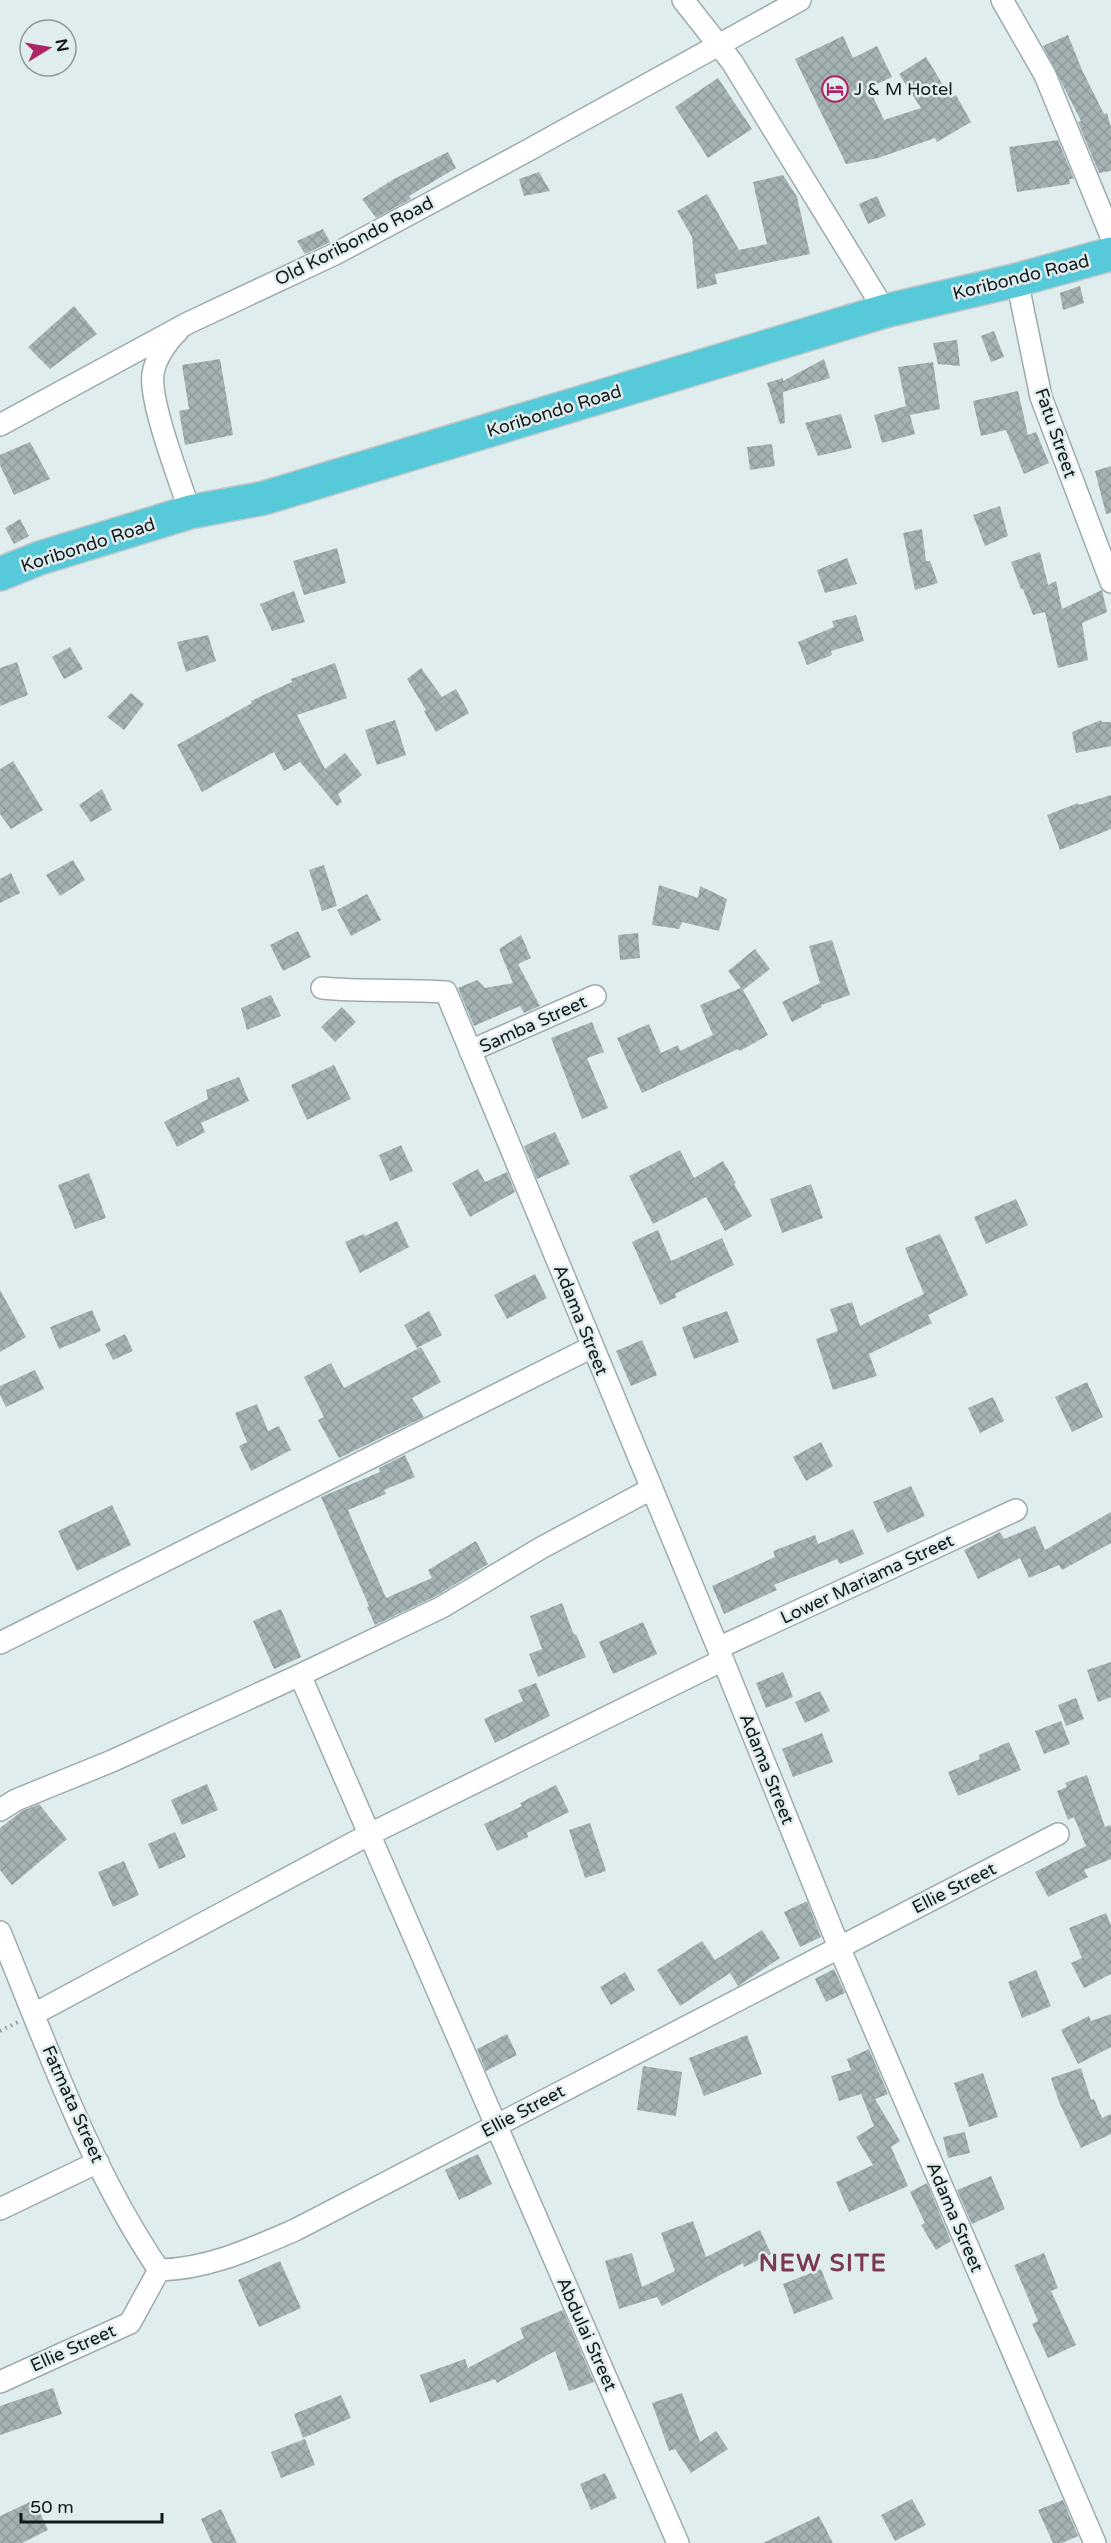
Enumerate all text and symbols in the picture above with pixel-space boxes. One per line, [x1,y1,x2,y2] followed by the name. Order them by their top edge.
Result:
[18,18,78,78] north arrow
[51,37,73,54] text: N
[820,74,850,104] hotel icon: J & M Hotel
[854,78,953,100] place label: J & M Hotel
[271,192,437,290] street label: Old Koribondo Road
[950,249,1092,305] street label: Koribondo Road
[484,380,624,442] street label: Koribondo Road
[1030,385,1082,481] street label: Fatu Street
[18,513,158,577] street label: Koribondo Road
[476,990,590,1058] street label: Samba Street
[549,1261,613,1379] street label: Adama Street
[777,1529,957,1629] street label: Lower Mariama Street
[735,1710,799,1828] street label: Adama Street
[908,1857,1000,1919] street label: Ellie Street
[37,2042,109,2166] street label: Fatmata Street
[478,2080,569,2142] street label: Ellie Street
[922,2159,988,2275] street label: Adama Street
[759,2249,887,2278] district label: NEW SITE
[552,2274,622,2394] street label: Abdulai Street
[27,2319,119,2377] street label: Ellie Street
[21,2486,162,2524] scale bar
[30,2496,74,2518] text: 50 m

